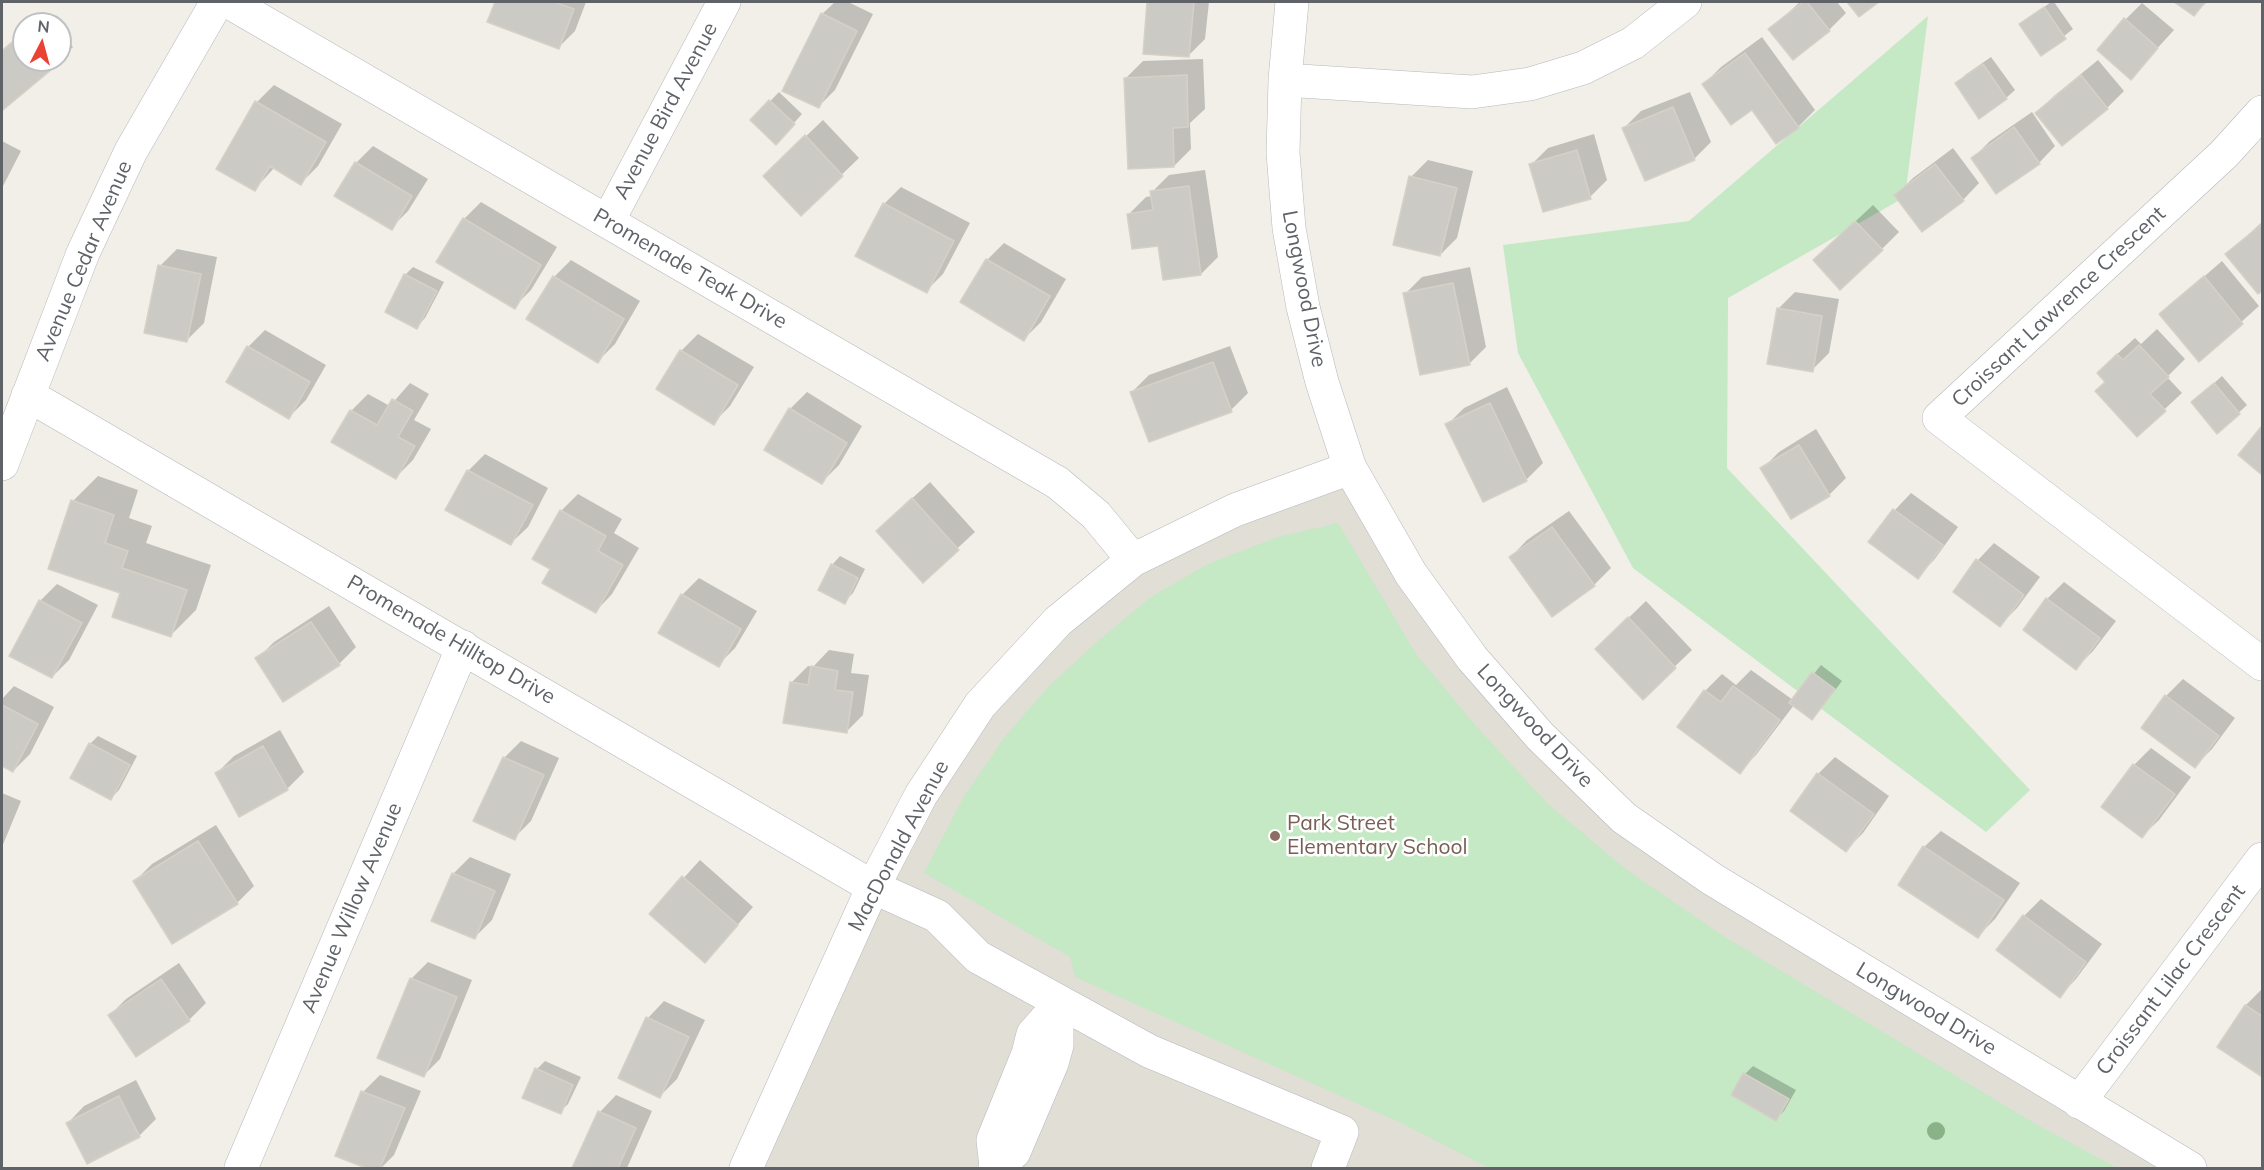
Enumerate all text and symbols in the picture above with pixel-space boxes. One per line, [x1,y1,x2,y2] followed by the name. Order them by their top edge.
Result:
[12,12,72,72] north arrow
[37,16,51,37] text: N
[609,18,723,204] street label: Avenue Bird Avenue
[30,157,138,365] street label: Avenue Cedar Avenue
[1947,201,2171,413] street label: Croissant Lawrence Crescent
[589,203,791,335] street label: Promenade Teak Drive
[1276,208,1332,370] street label: Longwood Drive
[342,570,560,710] street label: Promenade Hilltop Drive
[1472,659,1598,793] street label: Longwood Drive
[843,756,955,936] street label: MacDonald Avenue
[296,799,408,1017] street label: Avenue Willow Avenue
[1287,811,1468,861] place label: Park Street Elementary School
[1268,829,1282,843] marker: Park Street Elementary School
[2091,880,2251,1080] street label: Croissant Lilac Crescent
[1851,957,2001,1061] street label: Longwood Drive

